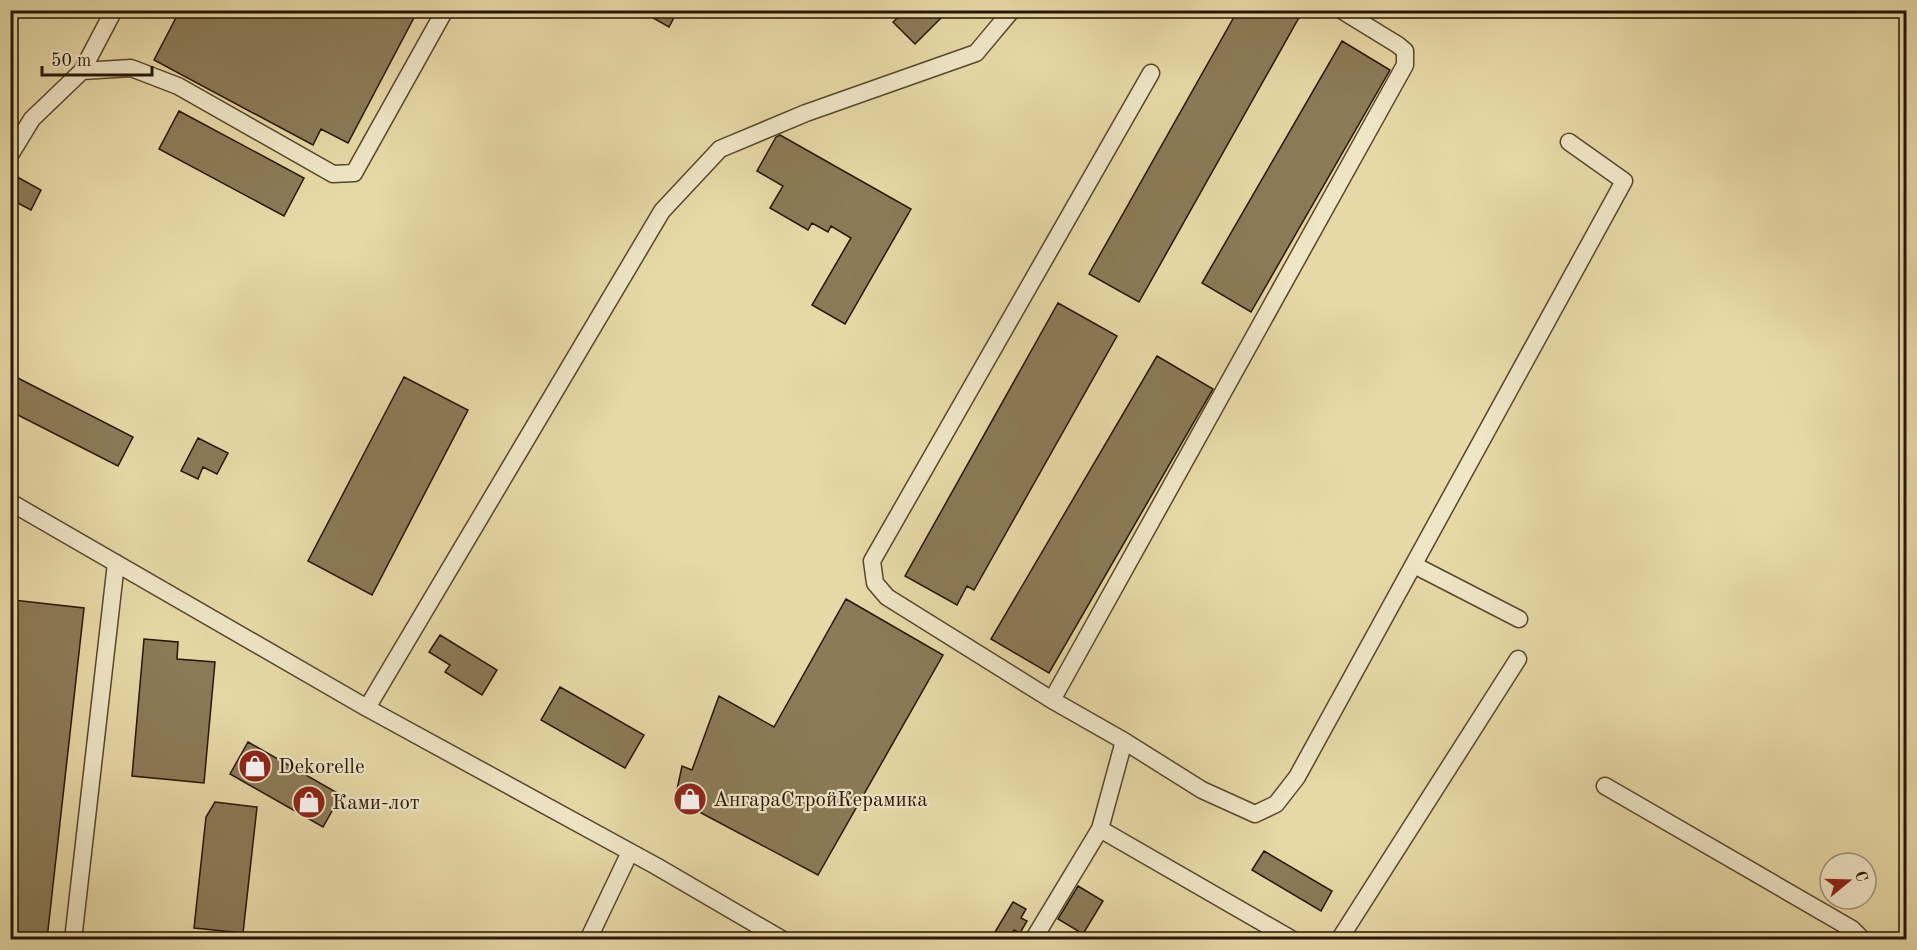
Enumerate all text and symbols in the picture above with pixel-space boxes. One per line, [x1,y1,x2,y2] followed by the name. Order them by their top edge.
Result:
[42,39,152,77] scale bar
[51,52,91,70] text: 50 m
[237,748,273,784] shop icon: Dekorelle
[278,757,365,778] place label: Dekorelle
[672,781,708,817] shop icon: АнгараСтройКерамика
[291,784,327,820] shop icon: Ками-лот
[713,790,928,811] place label: АнгараСтройКерамика
[332,793,420,814] place label: Ками-лот
[1818,851,1878,911] north arrow
[1851,869,1870,884] text: С

